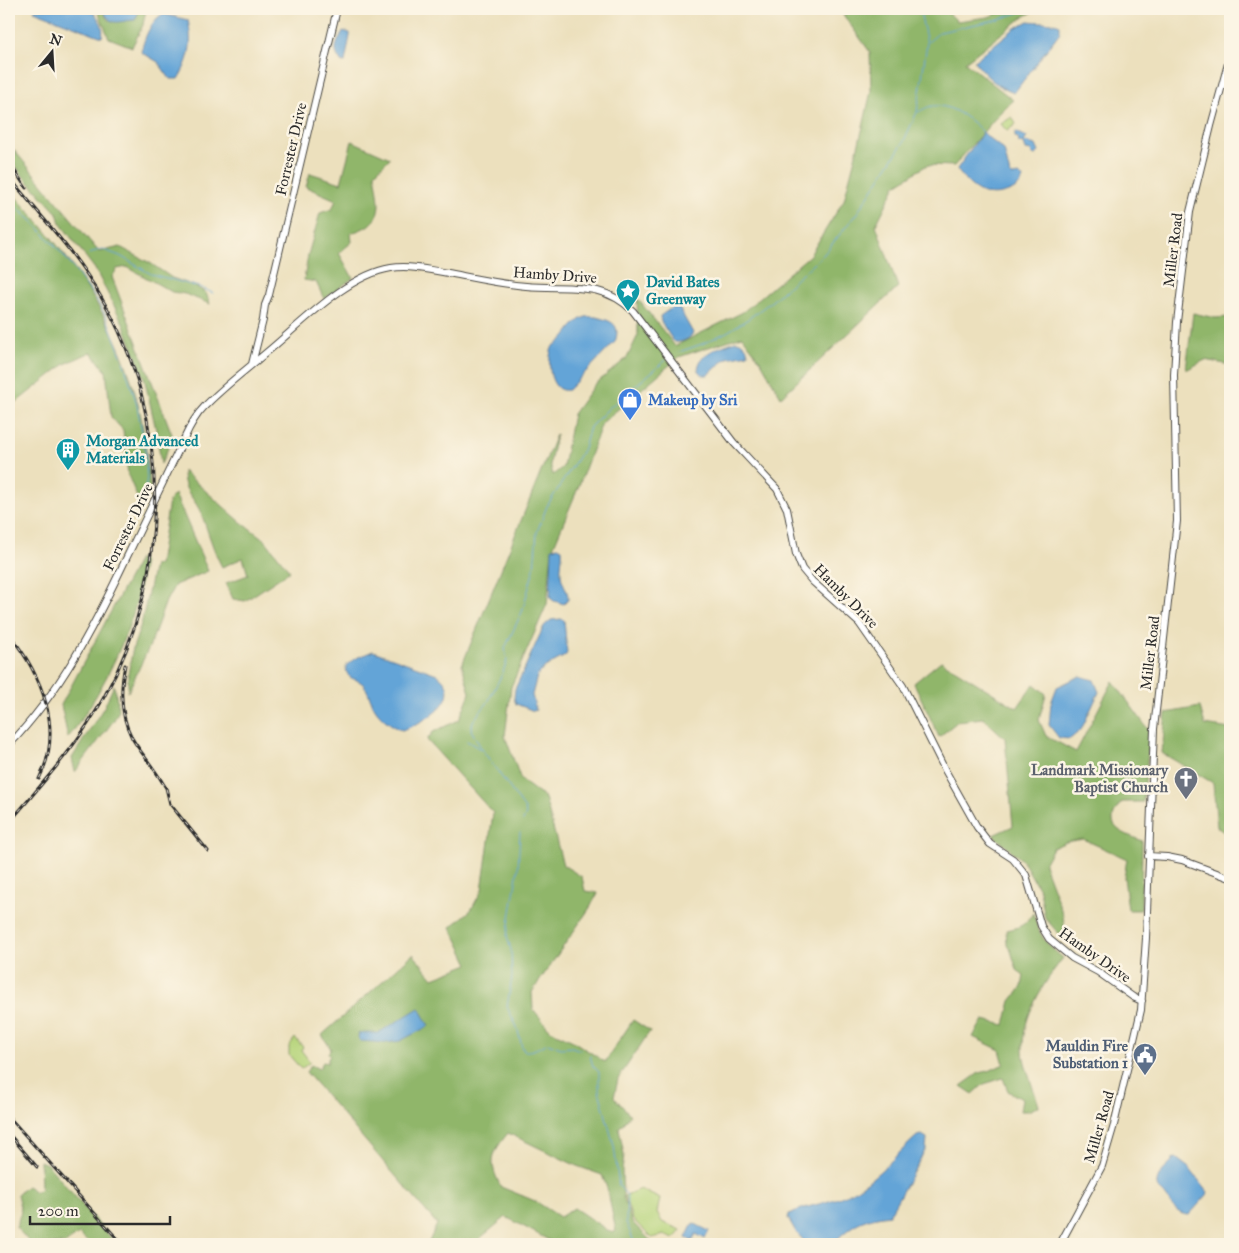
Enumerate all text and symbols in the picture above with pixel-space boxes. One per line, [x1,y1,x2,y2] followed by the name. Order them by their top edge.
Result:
[28,28,78,78] north arrow
[48,30,64,50] text: N
[272,101,310,197] street label: Forrester Drive
[1160,211,1187,288] street label: Miller Road
[513,263,597,287] street label: Hamby Drive
[646,273,720,309] place label: David Bates Greenway
[615,278,641,312] place icon: David Bates Greenway
[617,387,643,421] shop icon: Makeup by Sri
[648,391,738,410] place label: Makeup by Sri
[86,432,199,467] place label: Morgan Advanced Materials
[55,437,81,471] building icon: Morgan Advanced Materials
[99,480,157,574] street label: Forrester Drive
[810,560,882,632] street label: Hamby Drive
[1137,614,1164,691] street label: Miller Road
[1031,761,1169,797] place label: Landmark Missionary Baptist Church
[1173,766,1199,800] church icon: Landmark Missionary Baptist Church
[1055,924,1135,986] street label: Hamby Drive
[1046,1037,1129,1072] place label: Mauldin Fire Substation 1
[1132,1042,1158,1076] public building icon: Mauldin Fire Substation 1
[1080,1088,1118,1165] street label: Miller Road
[30,1193,170,1225] scale bar
[38,1202,79,1220] text: 200 m

